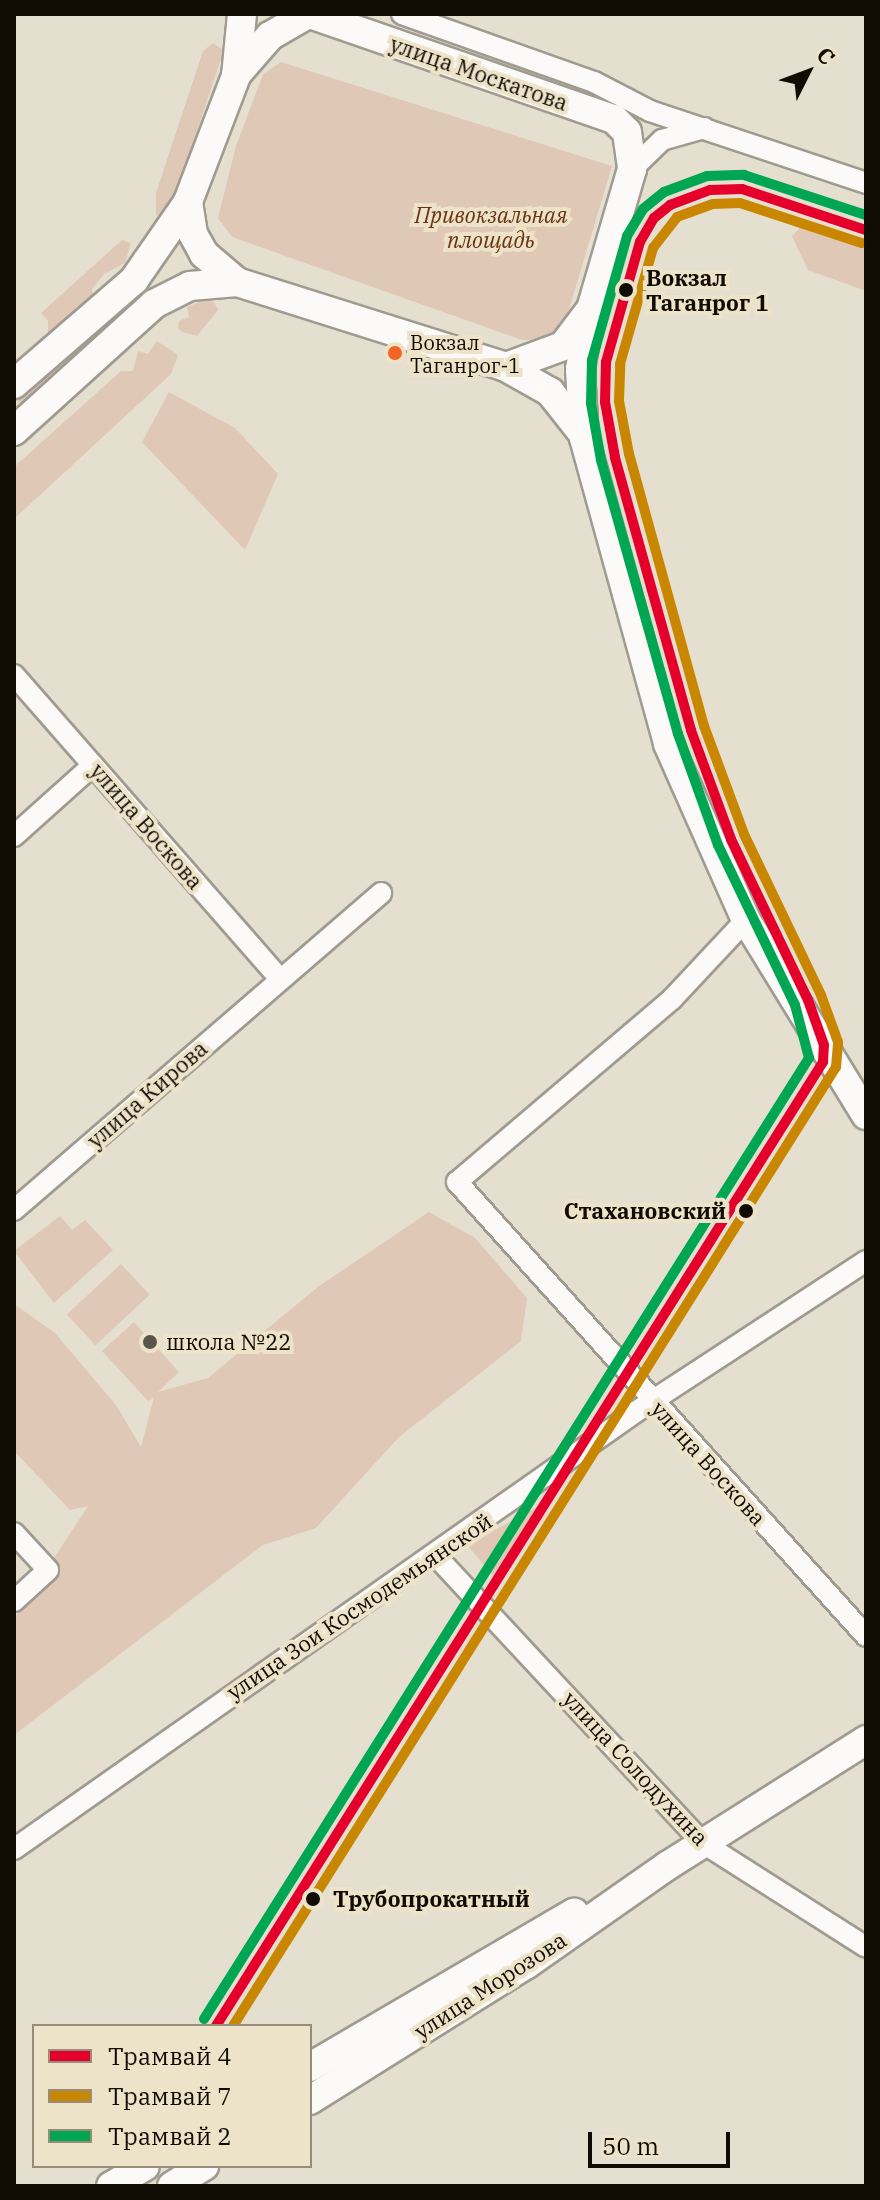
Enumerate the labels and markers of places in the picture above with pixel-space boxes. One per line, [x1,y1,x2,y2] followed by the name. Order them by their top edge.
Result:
[646,264,768,316] place label: Вокзал Таганрог 1
[613,277,639,303] marker: Вокзал Таганрог 1
[410,330,520,377] place label: Вокзал Таганрог-1
[387,345,403,361] marker: Вокзал Таганрог-1
[564,1198,726,1224] place label: Стахановский
[733,1198,759,1224] marker: Стахановский
[166,1329,292,1355] place label: школа №22
[141,1333,159,1351] marker: школа №22
[300,1886,326,1912] marker: Трубопрокатный
[333,1886,530,1912] place label: Трубопрокатный

